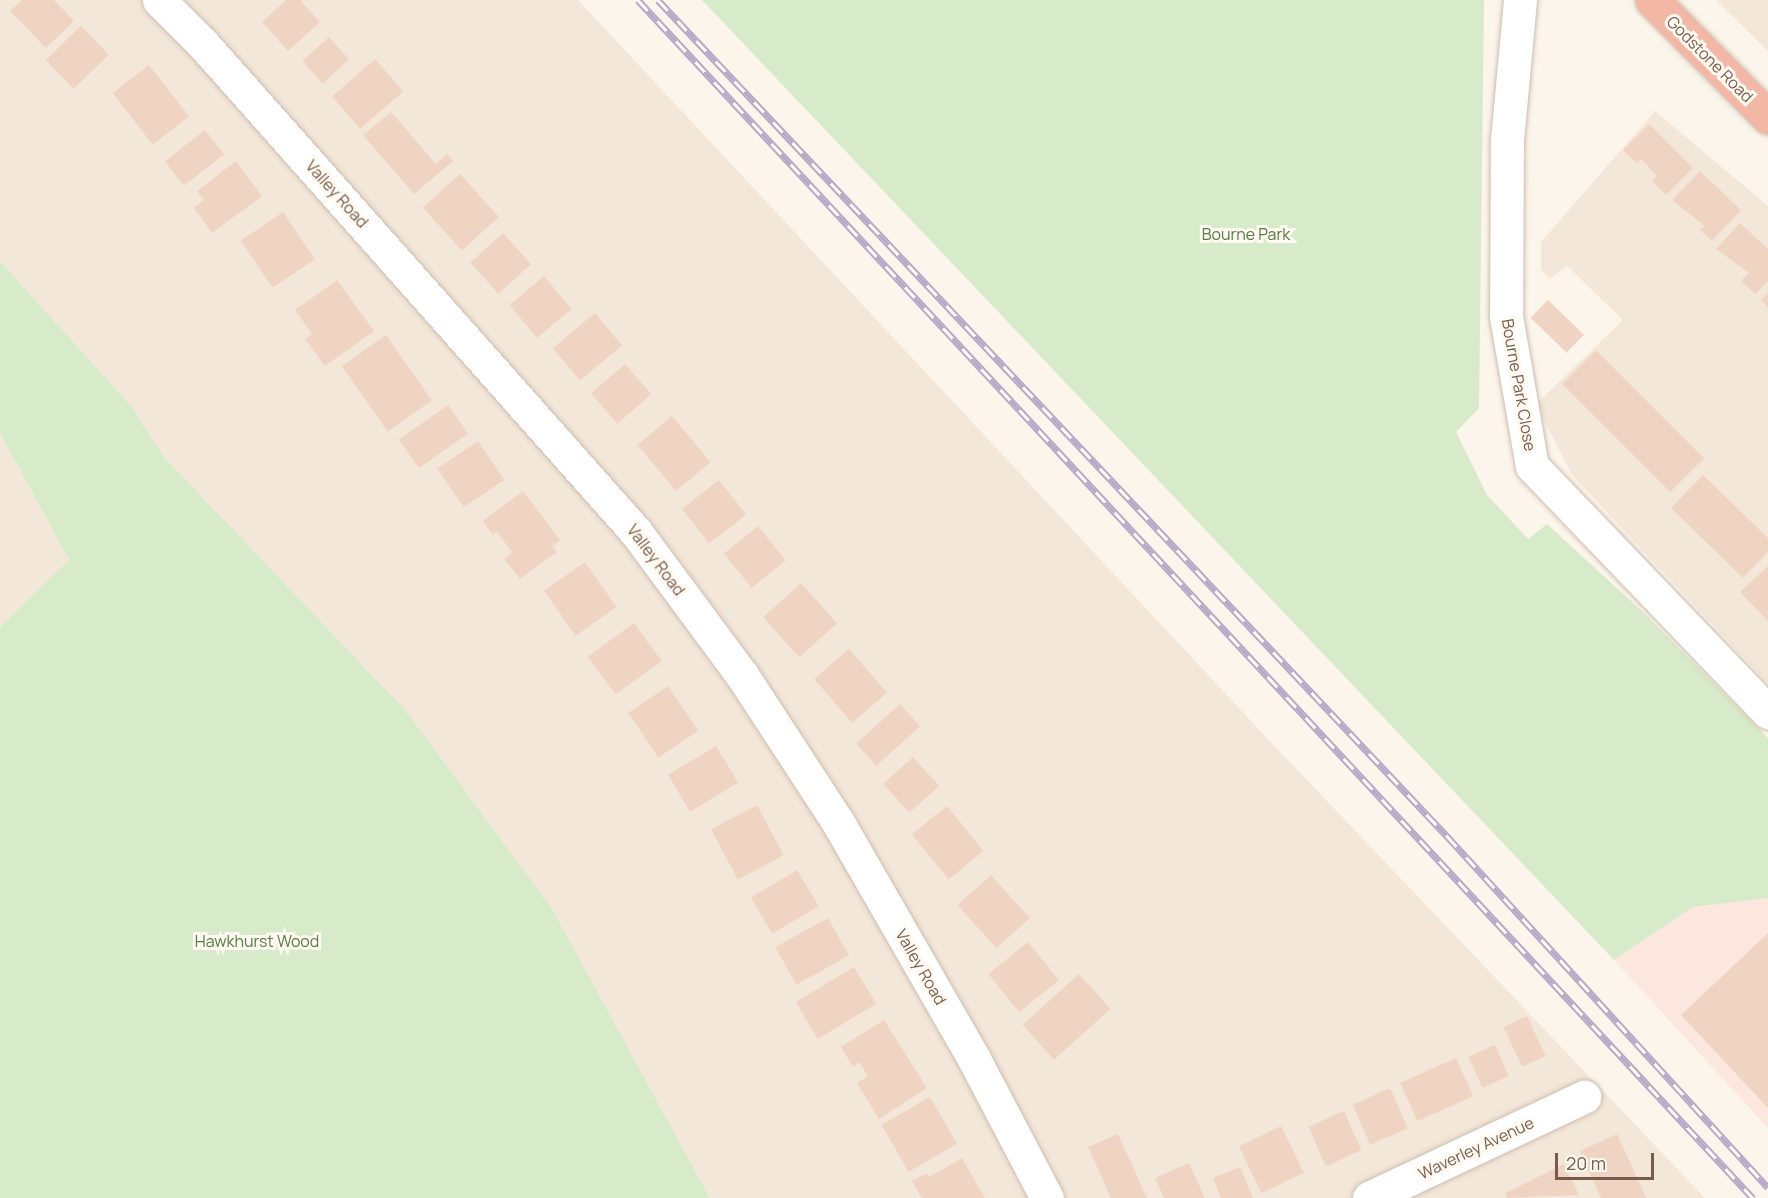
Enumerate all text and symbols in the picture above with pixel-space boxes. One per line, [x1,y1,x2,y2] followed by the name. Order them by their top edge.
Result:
[1663,12,1757,106] street label: Godstone Road
[302,156,372,232] street label: Valley Road
[1202,224,1290,244] park label: Bourne Park
[1498,317,1540,453] street label: Bourne Park Close
[623,521,689,599] street label: Valley Road
[892,926,950,1008] street label: Valley Road
[195,931,319,951] park label: Hawkhurst Wood
[1415,1113,1537,1183] street label: Waverley Avenue
[1558,1141,1657,1179] scale bar
[1566,1151,1606,1175] text: 20 m

